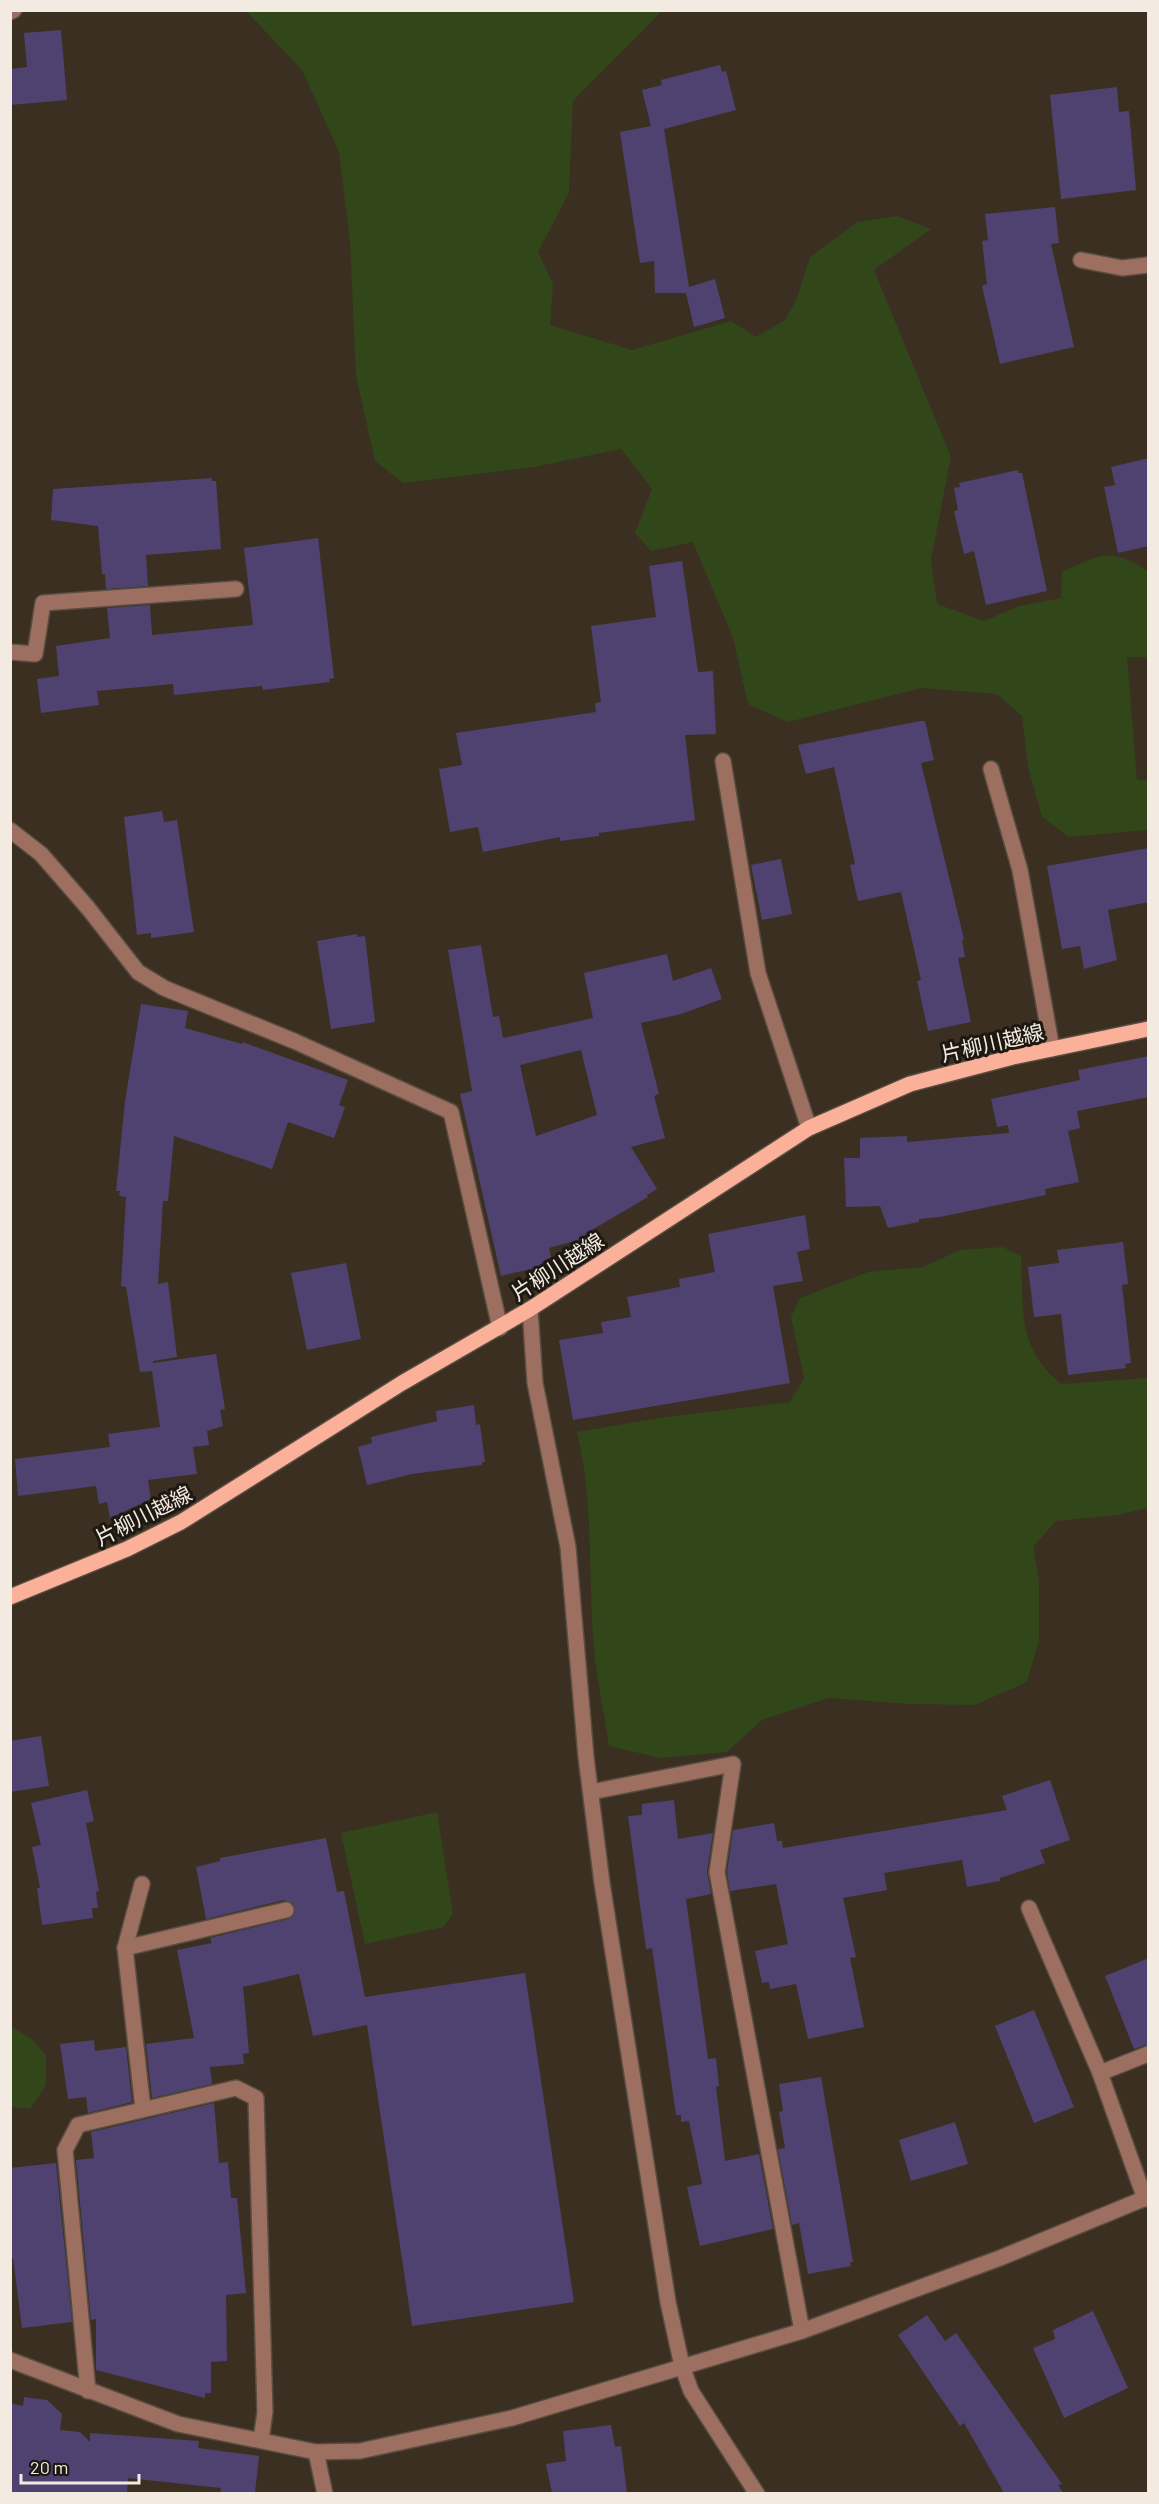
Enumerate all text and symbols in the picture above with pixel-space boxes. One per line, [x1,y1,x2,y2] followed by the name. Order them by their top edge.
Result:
[938,1018,1046,1066] street label: 片柳川越線
[506,1227,608,1305] street label: 片柳川越線
[91,1480,195,1550] street label: 片柳川越線
[21,2447,140,2485] scale bar
[30,2456,68,2478] text: 20 m

